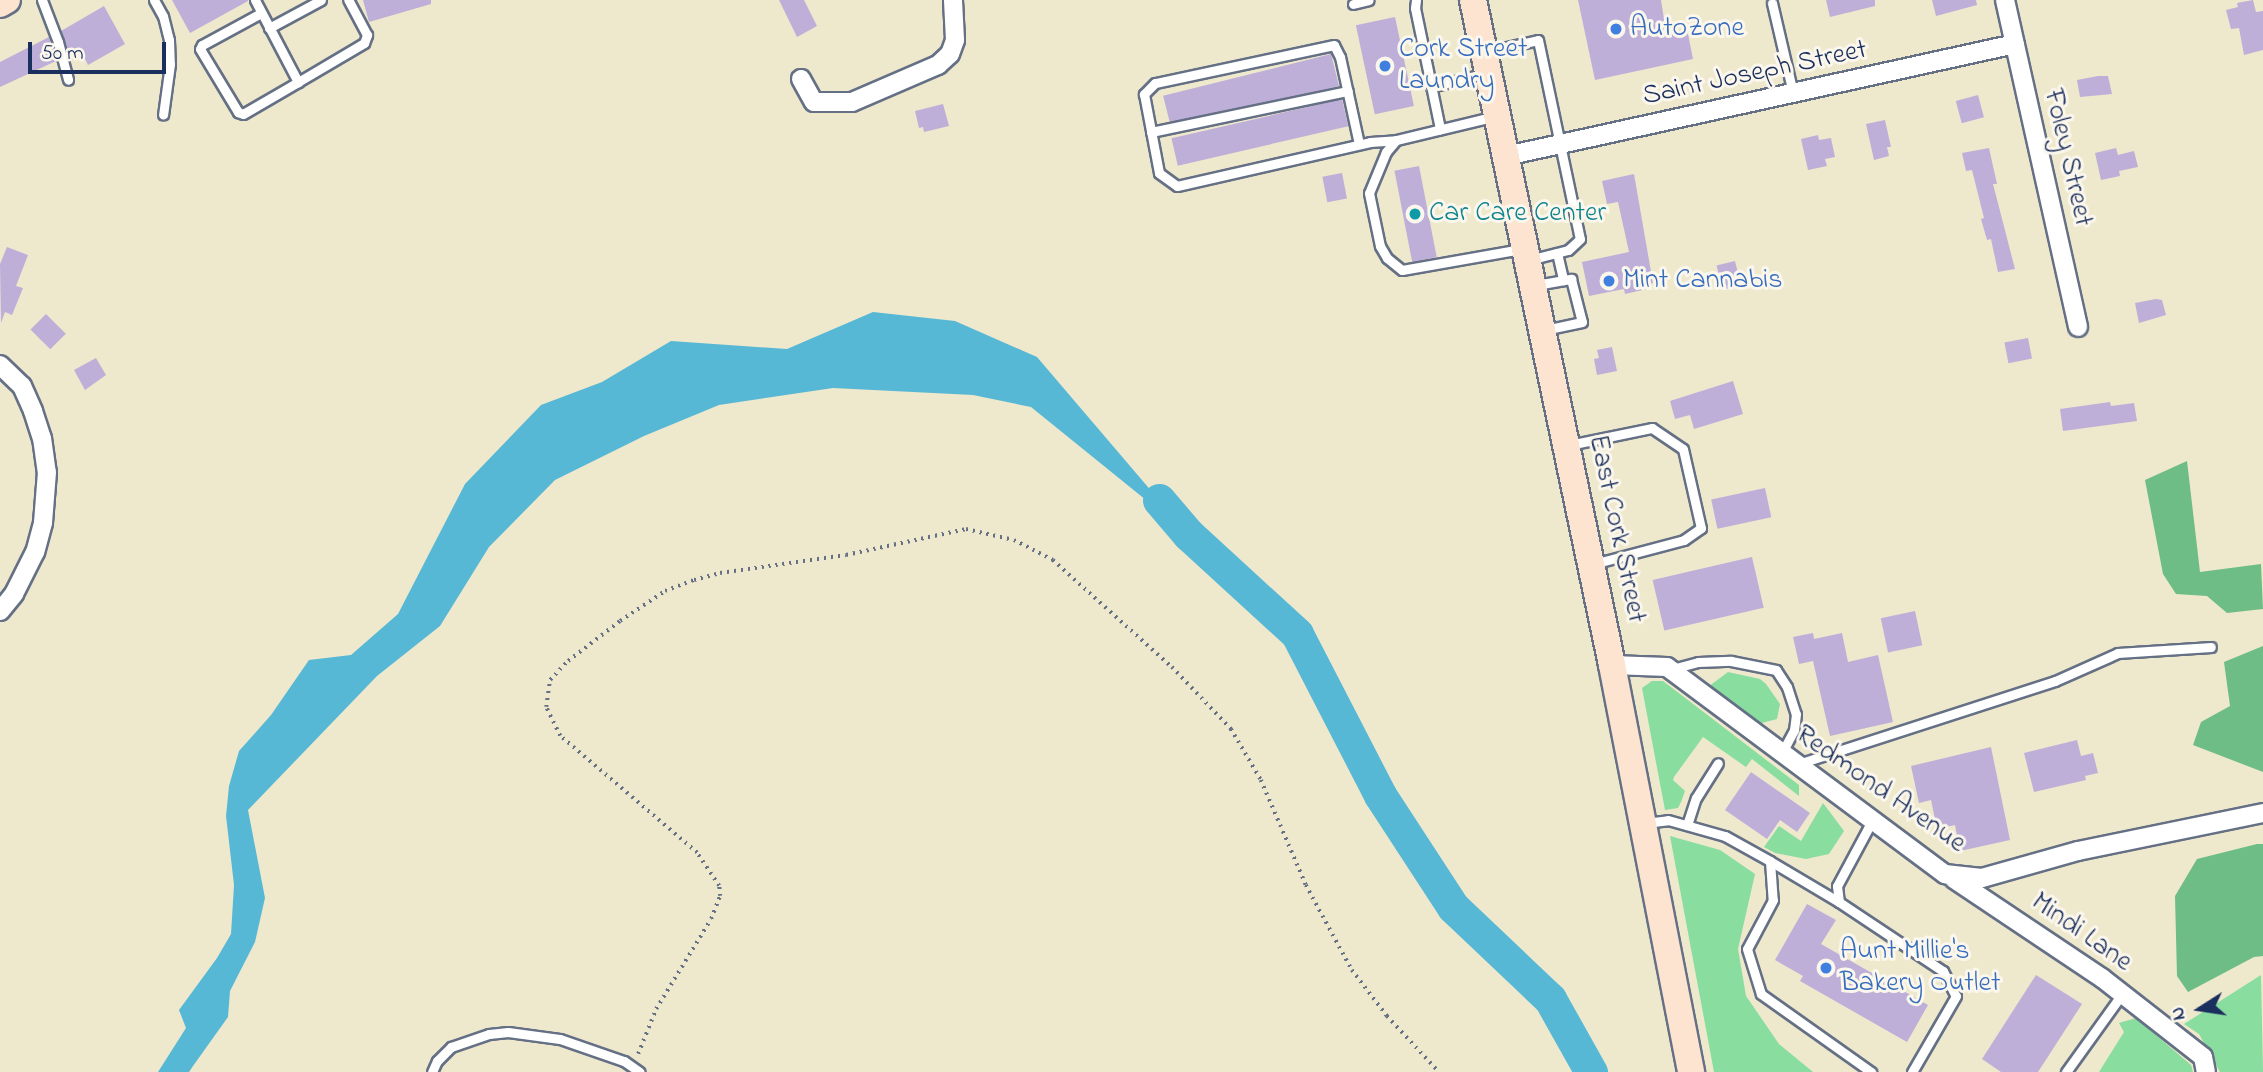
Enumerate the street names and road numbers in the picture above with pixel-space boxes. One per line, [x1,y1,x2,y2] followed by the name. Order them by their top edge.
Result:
[1640,34,1870,114] street label: Saint Joseph Street
[2035,86,2099,230] street label: Foley Street
[1580,432,1652,626] street label: East Cork Street
[1788,719,1972,861] street label: Redmond Avenue
[2024,886,2138,980] street label: Mindi Lane

